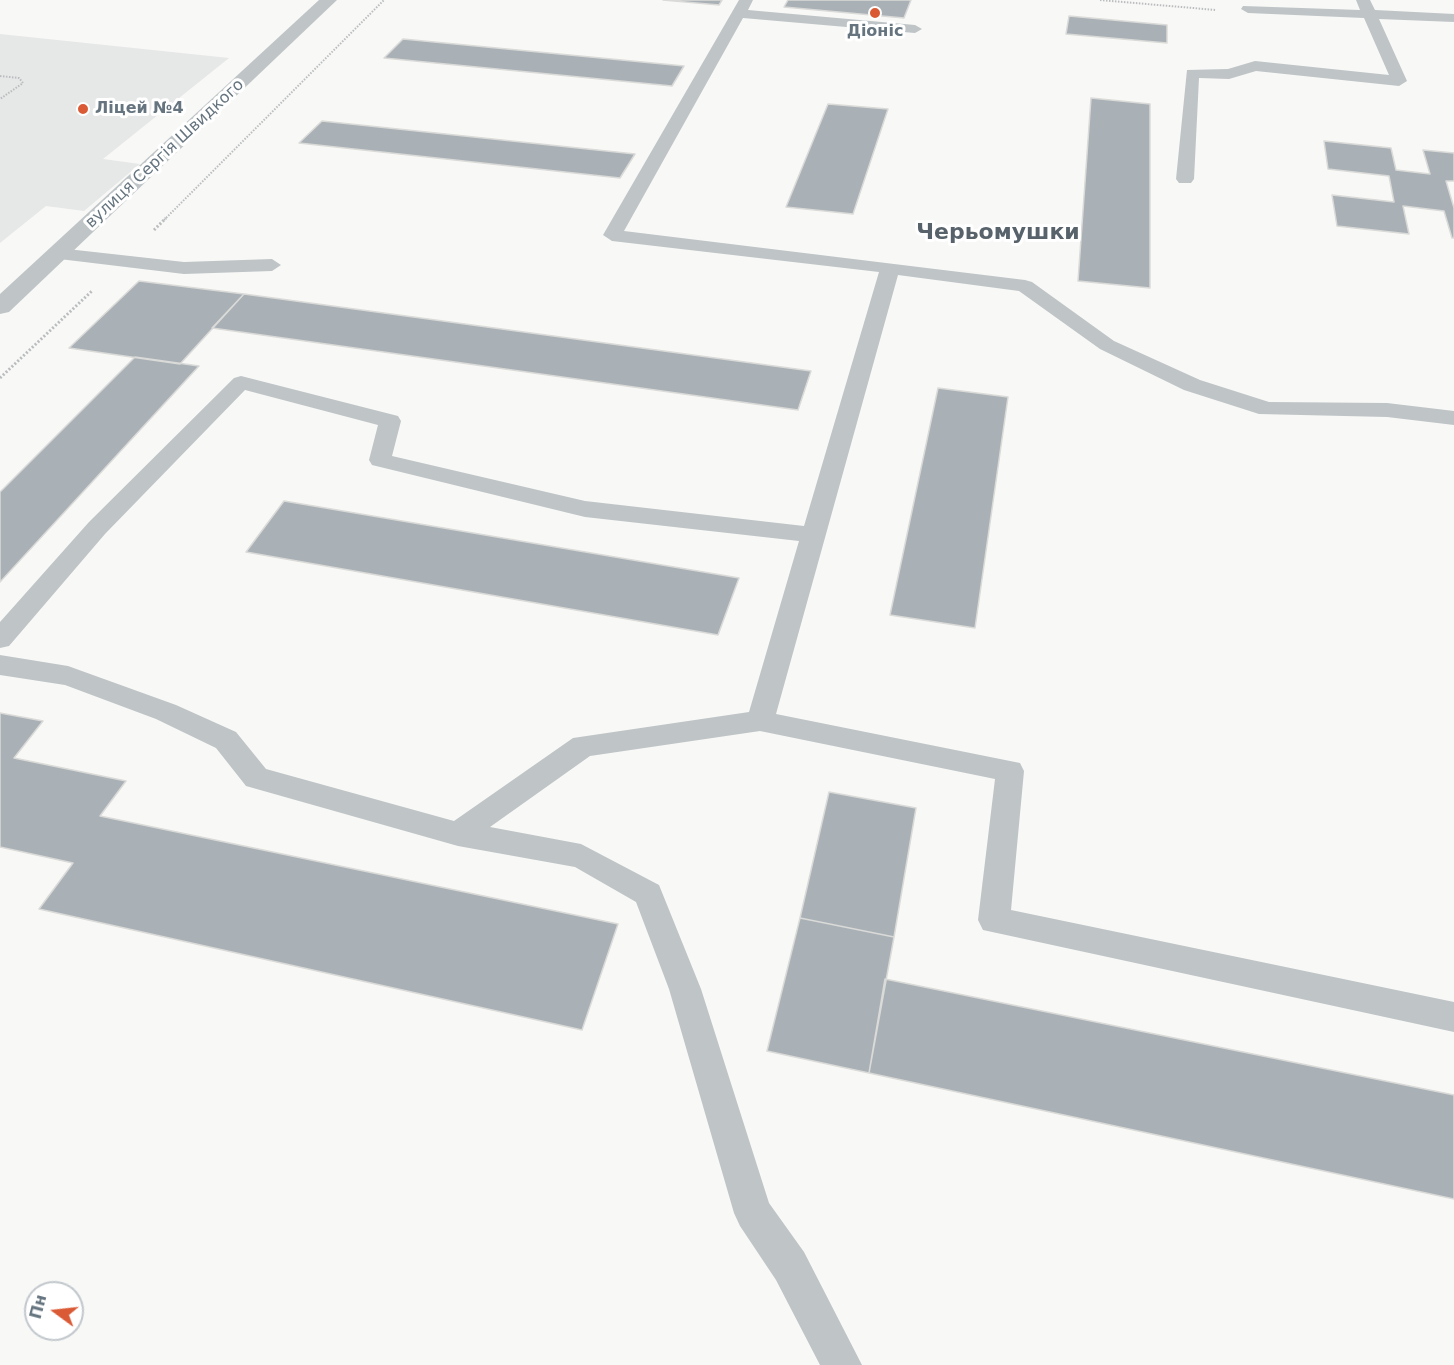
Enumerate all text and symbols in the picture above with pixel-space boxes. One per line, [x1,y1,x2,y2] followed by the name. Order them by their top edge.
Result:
[868,6,882,20] marker: Діоніс
[847,22,903,42] place label: Діоніс
[82,76,248,232] street label: вулиця Сергія Швидкого
[95,99,184,119] place label: Ліцей №4
[76,102,90,116] marker: Ліцей №4
[916,220,1080,246] district label: Черьомушки
[24,1281,84,1341] north arrow
[26,1292,50,1321] text: Пн

